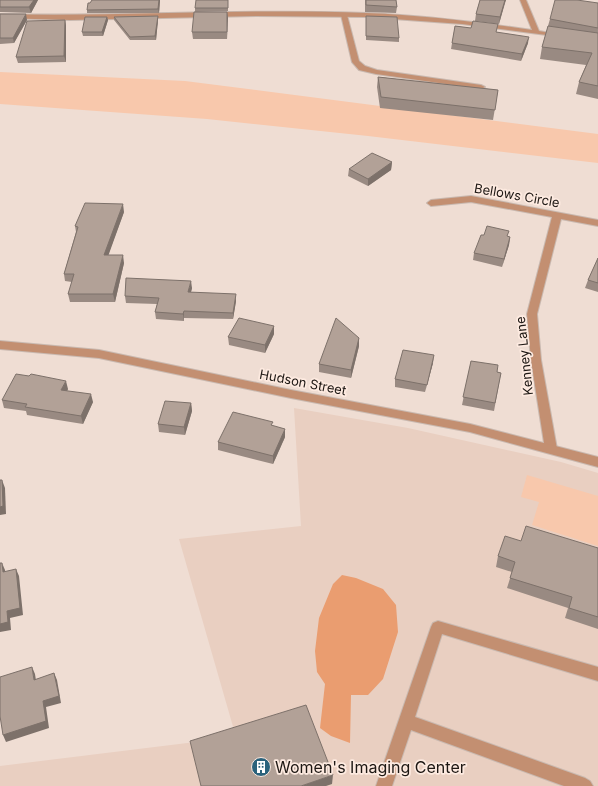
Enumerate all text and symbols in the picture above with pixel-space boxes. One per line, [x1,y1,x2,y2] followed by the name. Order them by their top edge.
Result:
[473,180,561,210] street label: Bellows Circle
[512,316,536,396] street label: Kenney Lane
[258,366,348,398] street label: Hudson Street
[250,756,272,778] building icon: Women's Imaging Center
[275,757,466,777] place label: Women's Imaging Center

